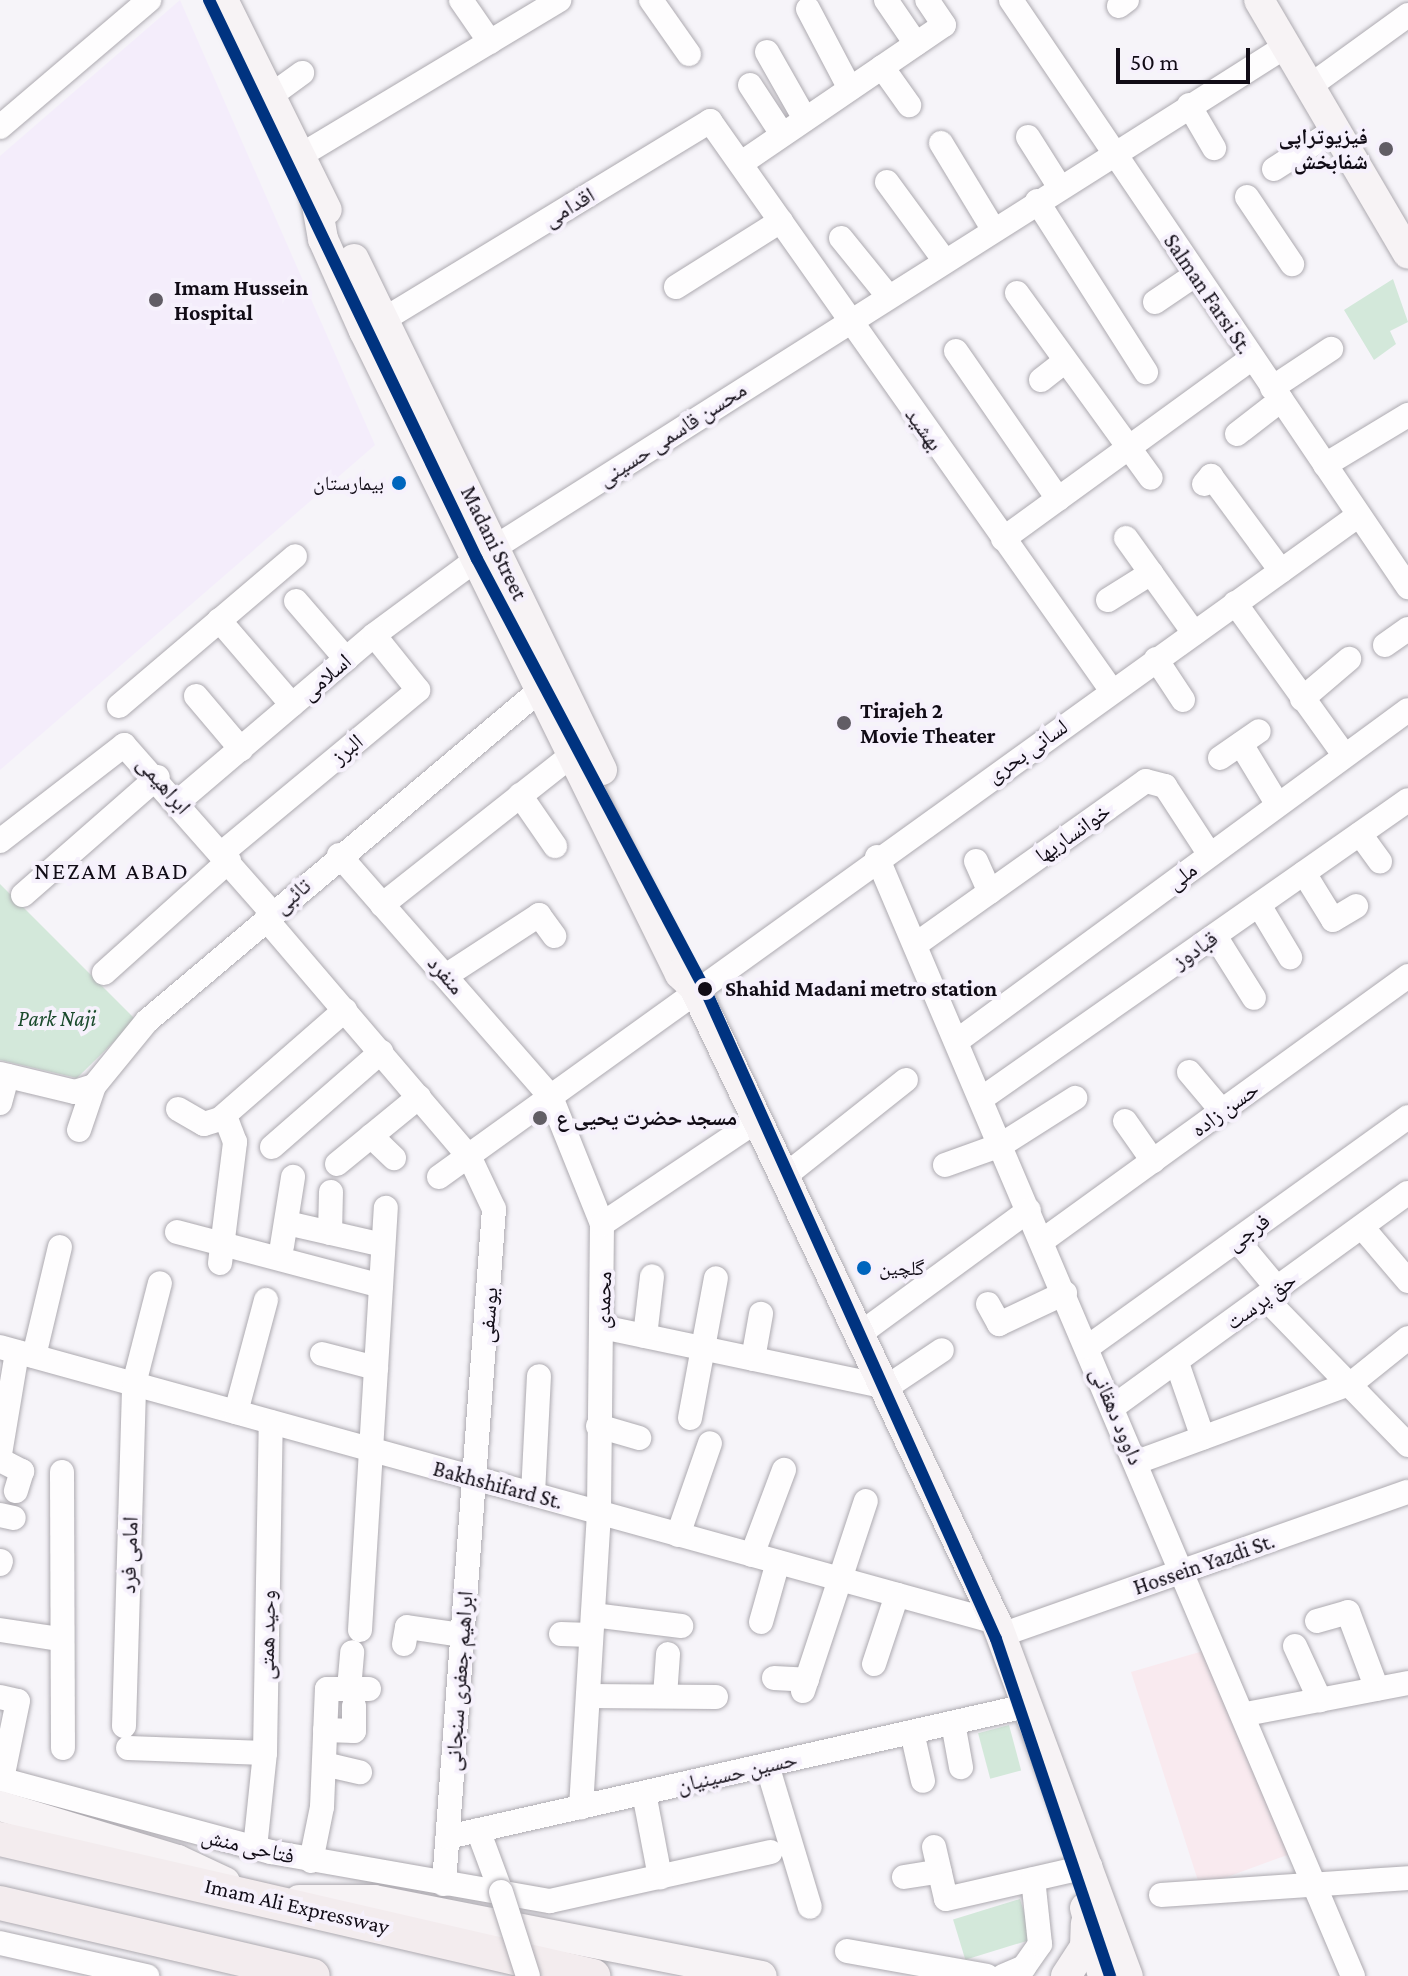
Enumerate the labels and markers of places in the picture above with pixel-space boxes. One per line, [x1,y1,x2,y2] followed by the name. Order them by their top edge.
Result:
[1279,123,1368,174] place label: فیزیوتراپی شفابخش
[1375,138,1397,160] marker: فیزیوتراپی شفابخش
[174,274,308,326] place label: Imam Hussein Hospital
[145,289,167,311] marker: Imam Hussein Hospital
[313,471,384,495] place label: بیمارستان
[391,475,407,491] marker: بیمارستان
[860,697,996,748] place label: Tirajeh 2 Movie Theater
[835,714,853,732] marker: Tirajeh 2 Movie Theater
[692,976,718,1002] marker: Shahid Madani metro station
[725,976,997,1002] place label: Shahid Madani metro station
[556,1105,737,1131] place label: مسجد حضرت یحیی ع
[531,1109,549,1127] marker: مسجد حضرت یحیی ع
[879,1256,924,1280] place label: گلچین
[856,1260,872,1276] marker: گلچین

